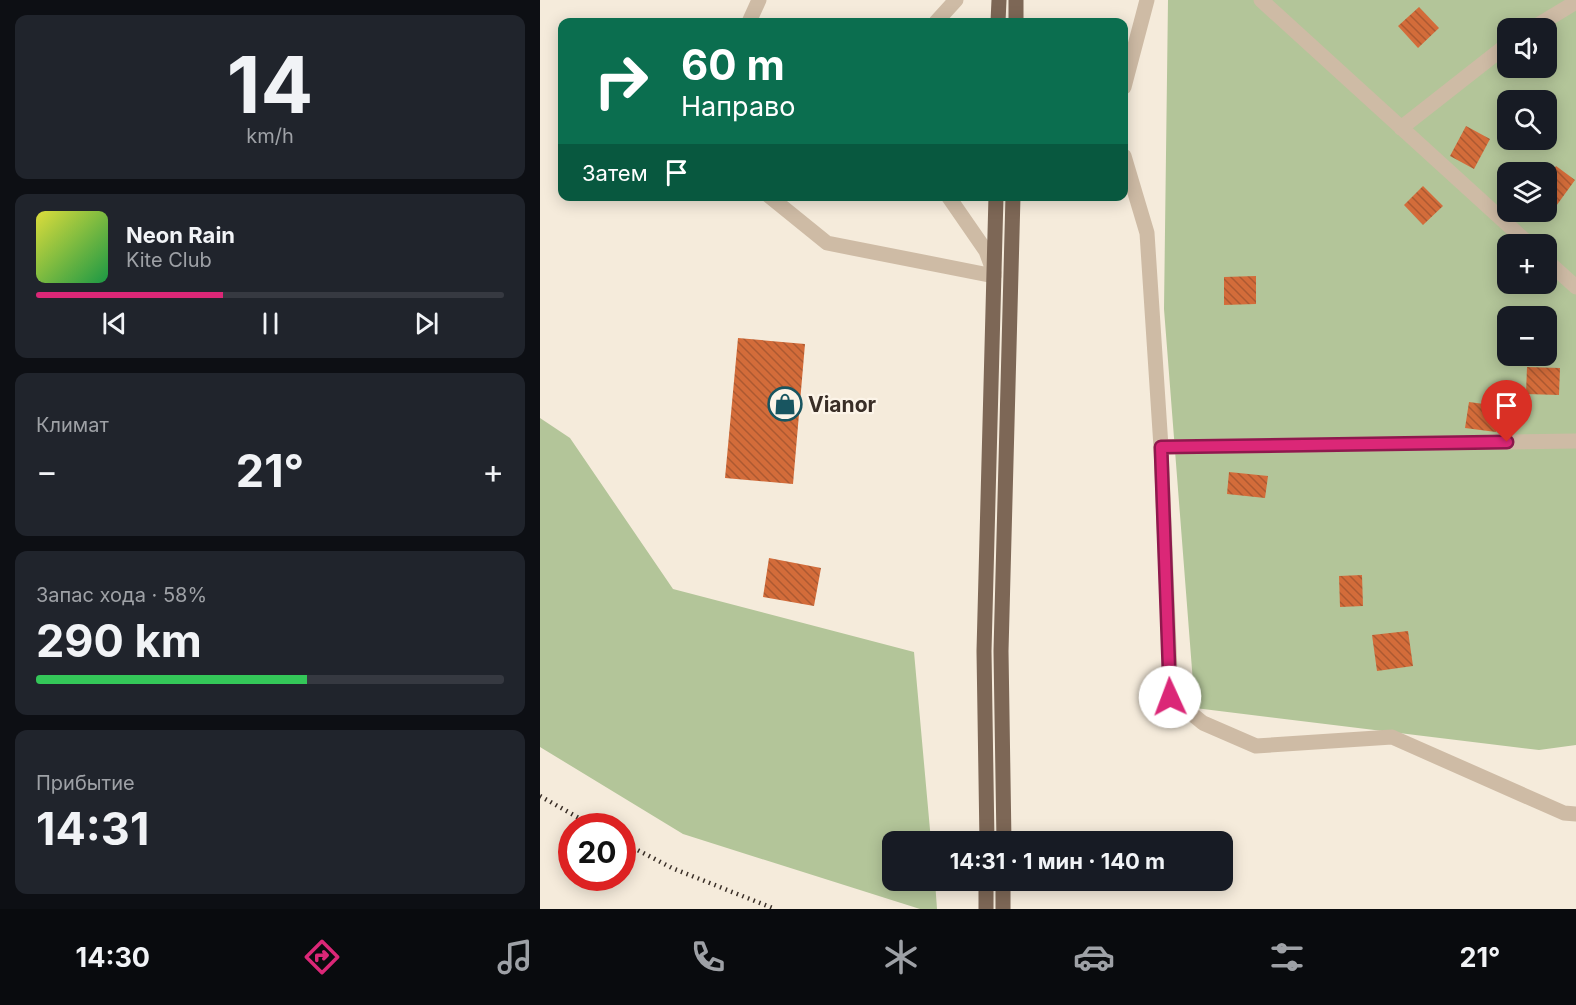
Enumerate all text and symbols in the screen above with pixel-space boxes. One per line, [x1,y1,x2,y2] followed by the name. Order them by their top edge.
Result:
[1497,18,1557,366] map controls
[1497,18,1557,78] button: sound
[227,37,313,132] text: 14
[681,39,785,90] text: 60 m
[582,42,660,120] icon: right
[681,90,796,123] text: Направо
[1497,90,1557,150] button: search
[246,124,294,148] text: km/h
[660,156,693,189] icon: arrive
[582,160,648,186] text: Затем
[1497,162,1557,222] button: layers
[126,222,235,248] text: Neon Rain
[1497,234,1557,294] button: +
[126,248,212,272] text: Kite Club
[1497,306,1557,366] button: −
[98,307,131,340] icon: previous
[254,307,287,340] icon: pause
[410,307,443,340] icon: next
[1481,380,1532,442] pin
[767,386,803,422] shop icon: Vianor
[1490,389,1523,422] icon: arrive
[808,392,877,417] place label: Vianor
[36,413,109,437] text: Климат
[236,443,304,498] text: 21°
[36,451,58,491] text: −
[482,451,504,491] text: +
[36,583,207,607] text: Запас хода · 58%
[36,613,202,668] text: 290 km
[1138,665,1202,729] position arrow
[36,771,135,795] text: Прибытие
[36,801,149,856] text: 14:31
[558,813,636,891] speed limit sign: 20
[950,848,1165,874] text: 14:31 · 1 мин · 140 m
[301,936,343,978] icon: directions
[494,936,536,978] icon: music
[687,936,729,978] icon: phone
[880,936,922,978] icon: climate
[1073,936,1115,978] icon: car
[1266,936,1308,978] icon: filters
[76,941,150,974] text: 14:30
[1459,941,1500,974] text: 21°

